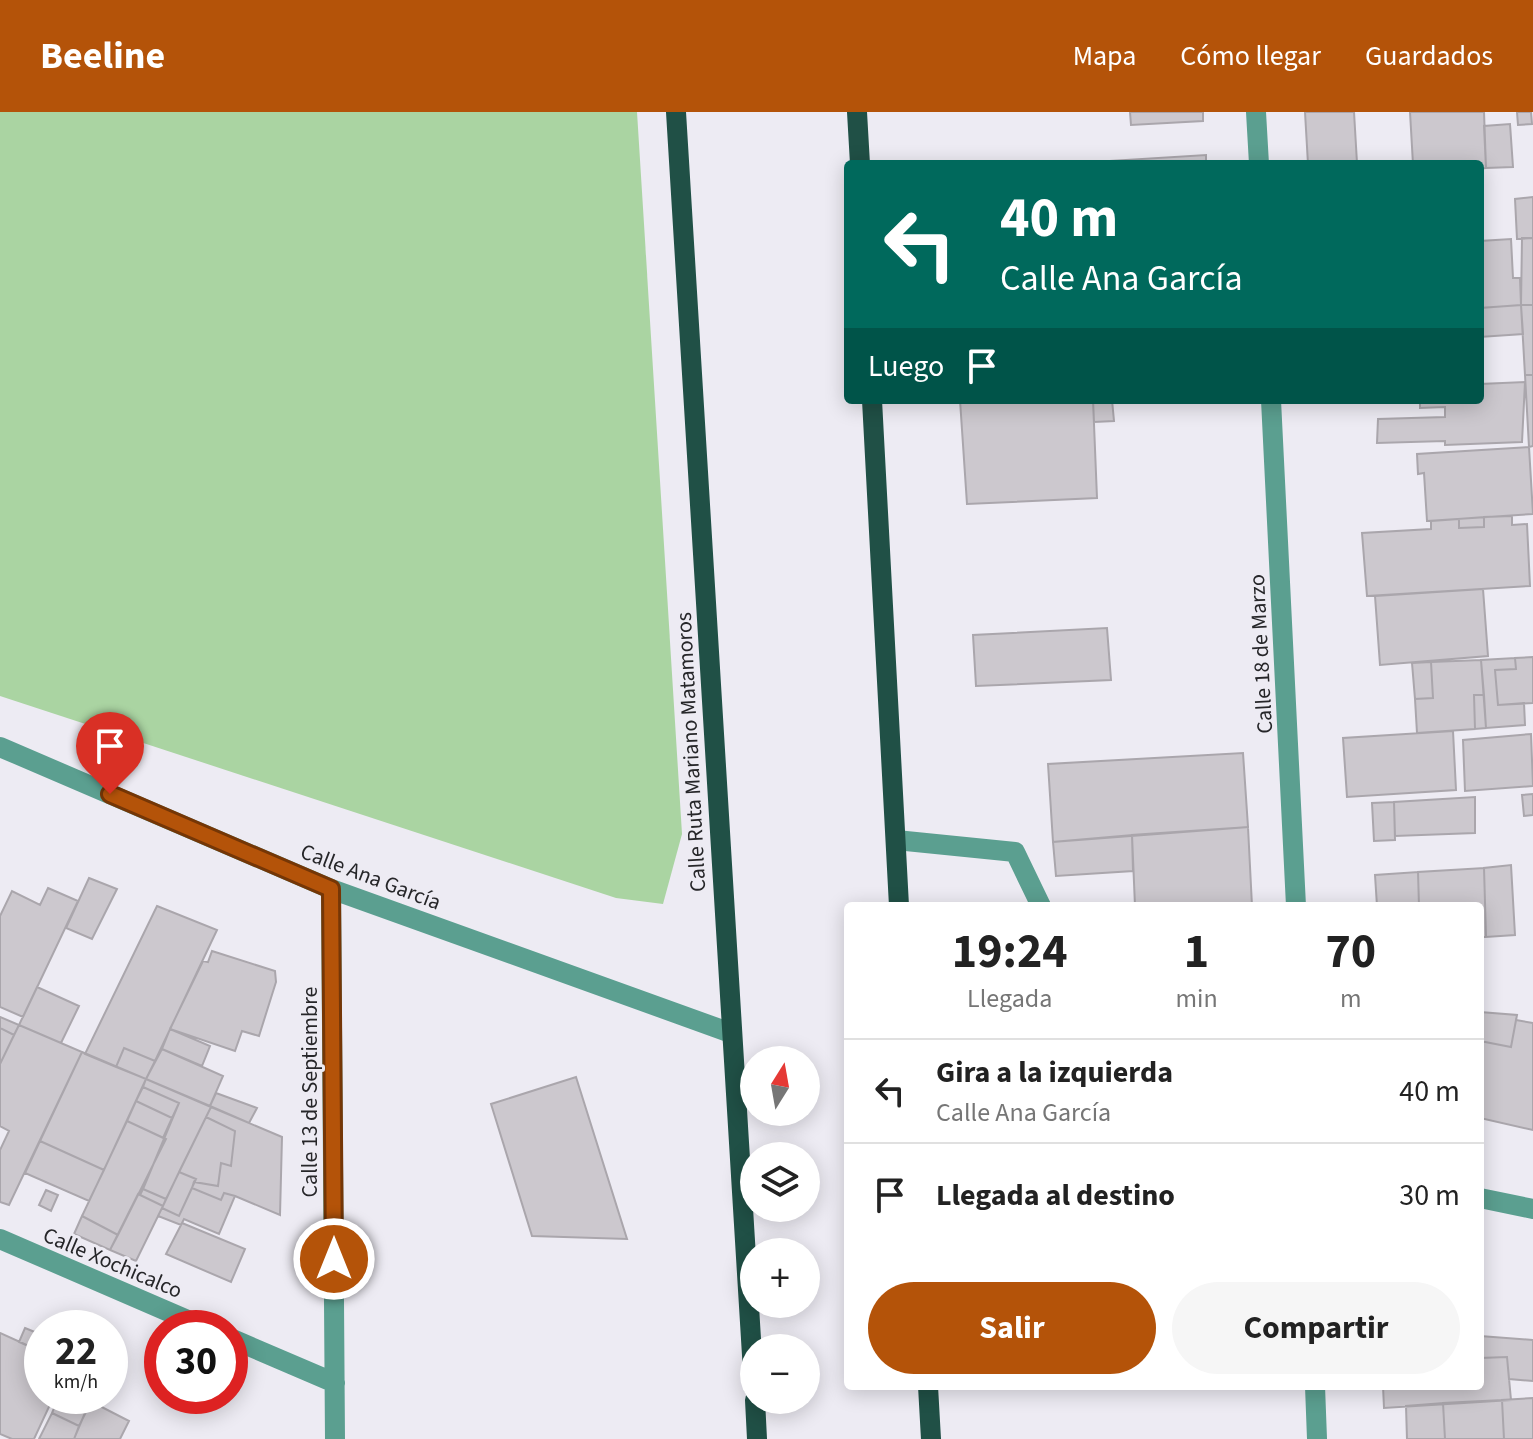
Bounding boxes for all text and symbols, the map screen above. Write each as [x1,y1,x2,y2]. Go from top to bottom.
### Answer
text: Beeline [40,29,165,83]
text: Mapa [1073,36,1136,76]
text: Cómo llegar [1180,36,1321,76]
text: Guardados [1365,36,1493,76]
text: 40 m [1000,179,1118,258]
icon: left [868,192,972,296]
text: Calle Ana García [1000,253,1243,304]
icon: arrive [960,344,1004,388]
text: Luego [868,345,944,388]
street label: Calle 18 de Marzo [1241,573,1281,735]
street label: Calle Ruta Mariano Matamoros [668,611,714,893]
pin [76,712,144,794]
icon: arrive [88,724,132,768]
street label: Calle Ana García [296,835,446,918]
text: 19:24 [952,918,1068,986]
text: 1 [1184,918,1209,986]
text: 70 [1325,918,1376,986]
text: Llegada [967,980,1052,1017]
text: min [1175,980,1218,1017]
text: m [1340,980,1362,1017]
street label: Calle 13 de Septiembre [294,986,326,1197]
north arrow [740,1046,820,1126]
map controls [740,1046,820,1414]
text: Gira a la izquierda [936,1051,1173,1094]
icon: left [868,1069,912,1113]
text: 40 m [1399,1070,1460,1113]
text: Calle Ana García [936,1094,1111,1131]
button: layers [740,1142,820,1222]
icon: arrive [868,1173,912,1217]
text: Llegada al destino [936,1174,1175,1217]
text: 30 m [1399,1174,1460,1217]
position arrow [292,1217,376,1301]
street label: Calle Xochicalco [38,1219,187,1307]
button: + [740,1238,820,1318]
button: Salir [868,1282,1156,1374]
button: Compartir [1172,1282,1460,1374]
speed limit sign: 30 [144,1310,248,1414]
text: 22 [55,1323,97,1380]
button: − [740,1334,820,1414]
text: km/h [54,1368,98,1396]

